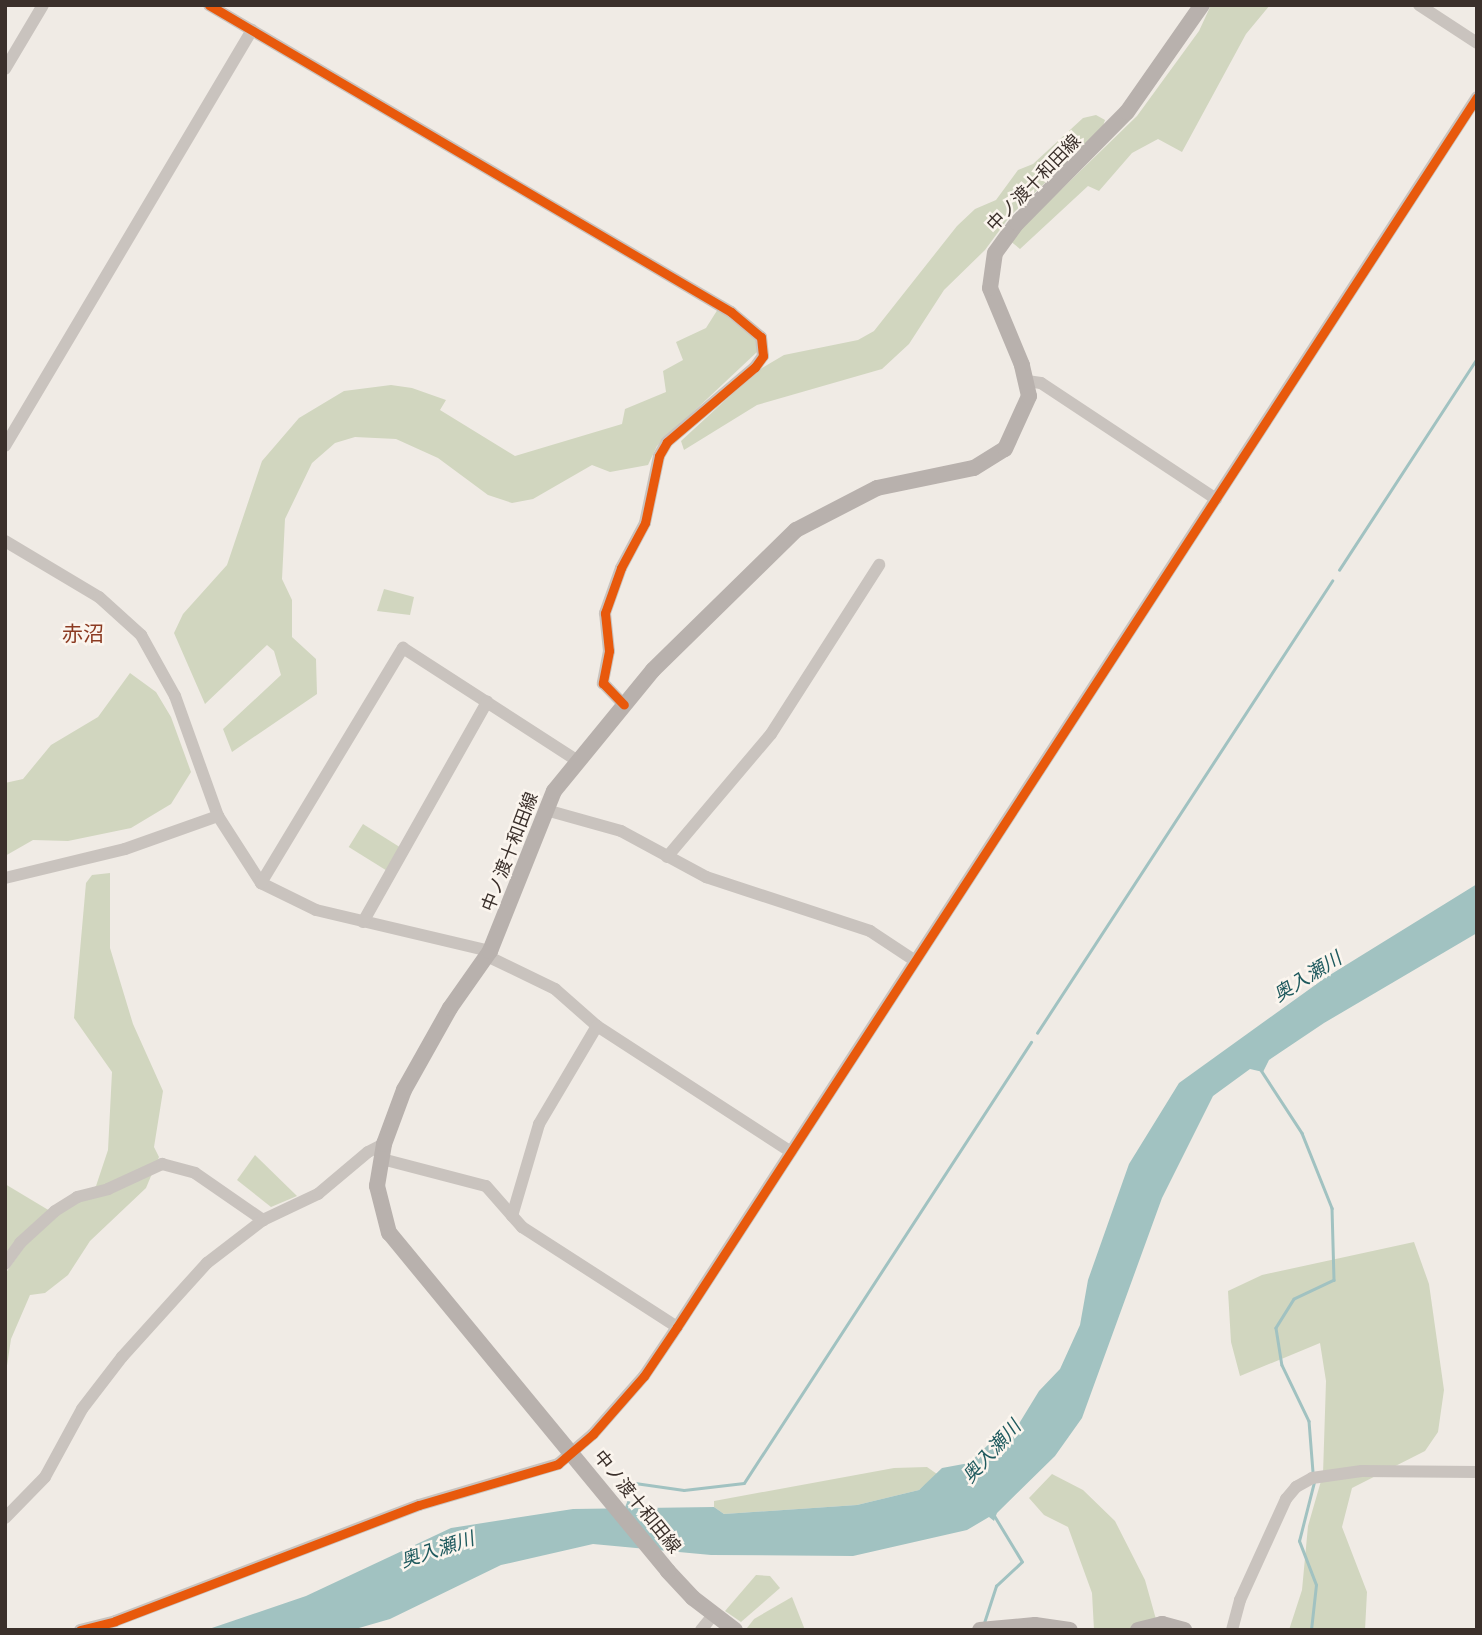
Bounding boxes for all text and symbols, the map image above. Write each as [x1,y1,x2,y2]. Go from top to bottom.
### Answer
street label: 中ノ渡十和田線 [982,130,1086,236]
district label: 赤沼 [62,620,104,646]
street label: 中ノ渡十和田線 [477,789,543,915]
water label: 奥入瀬川 [1269,946,1345,1006]
water label: 奥入瀬川 [957,1415,1025,1487]
street label: 中ノ渡十和田線 [589,1446,685,1558]
water label: 奥入瀬川 [397,1526,477,1572]

